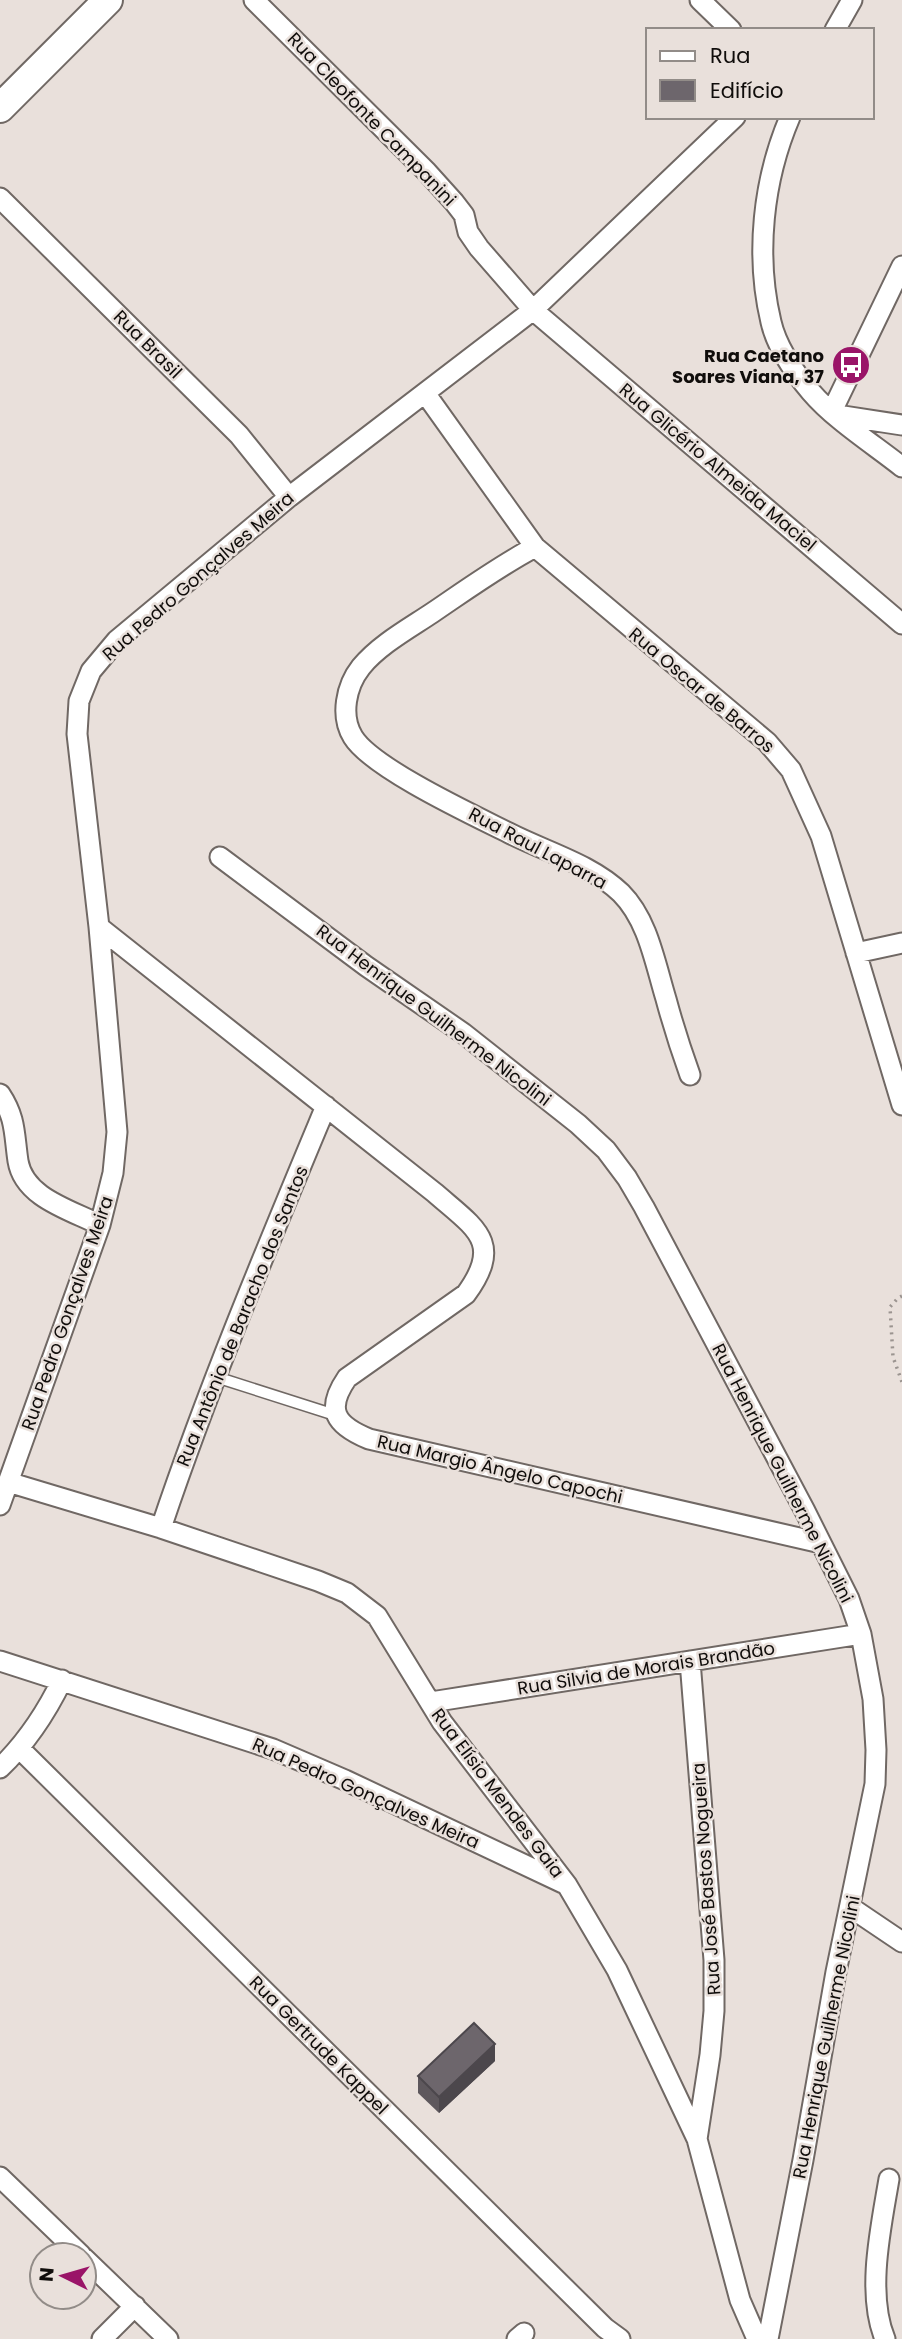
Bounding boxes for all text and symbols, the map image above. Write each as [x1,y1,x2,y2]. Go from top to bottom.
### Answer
street label: Rua Cleofonte Campanini [282,27,462,211]
legend [646,28,874,119]
text: Rua [710,41,750,70]
text: Edifício [710,76,784,105]
street label: Rua Brasil [108,304,188,384]
place label: Rua Caetano Soares Viana, 37 [672,343,824,389]
bus stop icon: Rua Caetano Soares Viana, 37 [830,344,872,386]
street label: Rua Glicério Almeida Maciel [614,377,822,557]
street label: Rua Pedro Gonçalves Meira [97,486,299,666]
street label: Rua Oscar de Barros [624,622,780,758]
street label: Rua Raul Laparra [465,801,611,895]
street label: Rua Henrique Guilherme Nicolini [311,918,557,1112]
street label: Rua Antônio de Baracho dos Santos [170,1162,314,1470]
street label: Rua Pedro Gonçalves Meira [15,1193,119,1433]
street label: Rua Henrique Guilherme Nicolini [706,1339,860,1607]
street label: Rua Margio Ângelo Capochi [375,1429,625,1509]
street label: Rua Silvia de Morais Brandão [515,1635,777,1701]
street label: Rua Elísio Mendes Gaia [426,1703,570,1883]
street label: Rua Pedro Gonçalves Meira [248,1732,484,1854]
street label: Rua José Bastos Nogueira [685,1762,727,1996]
street label: Rua Henrique Guilherme Nicolini [786,1893,866,2181]
street label: Rua Gertrude Kappel [244,1970,394,2120]
north arrow [28,2241,98,2311]
text: N [32,2266,61,2283]

